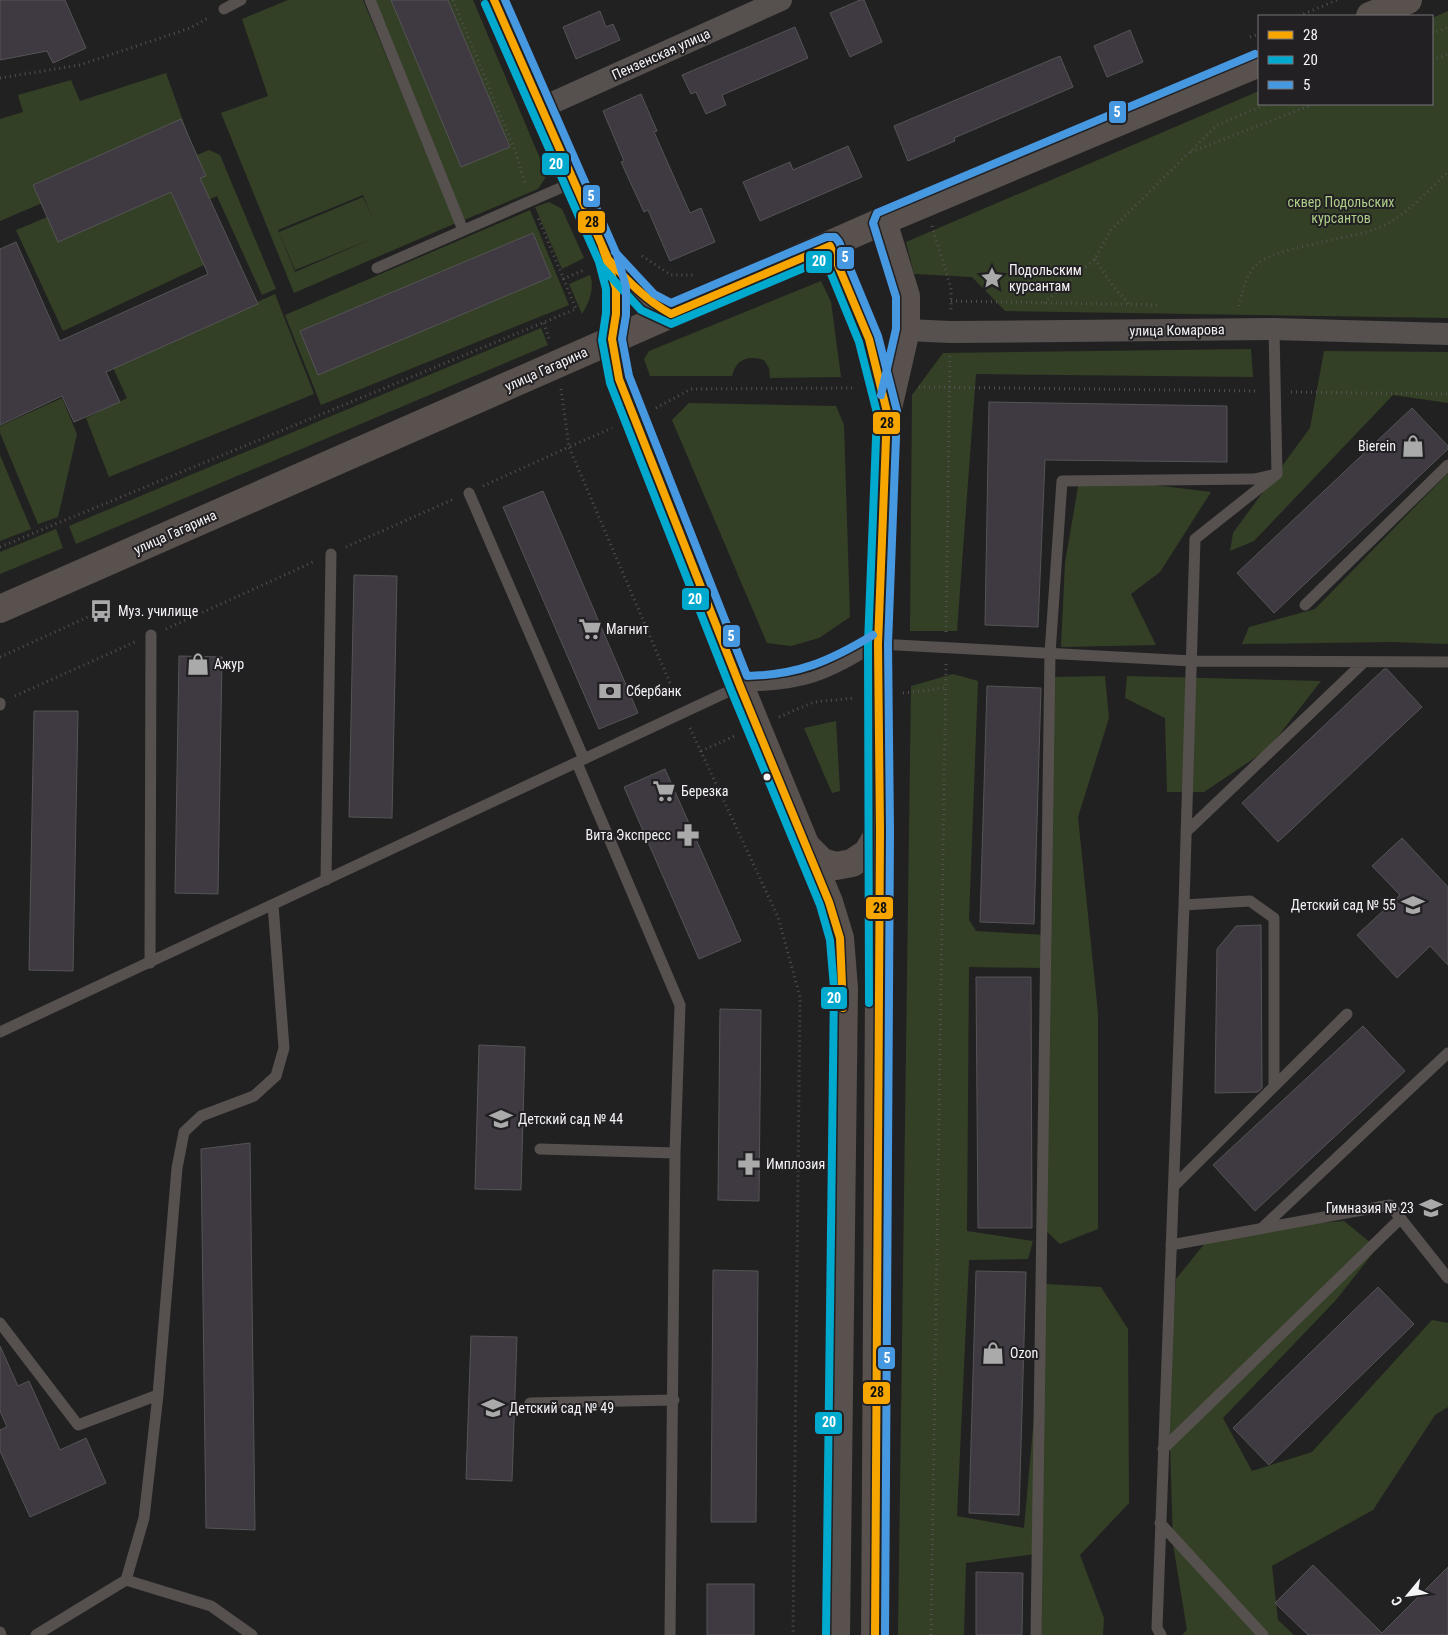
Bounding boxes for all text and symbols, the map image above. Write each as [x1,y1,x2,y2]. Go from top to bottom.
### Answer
legend [1258,15,1433,105]
street label: Пензенская улица [609,25,713,83]
text: 28 [1303,26,1318,44]
text: 20 [1303,51,1318,69]
text: 5 [1303,76,1310,94]
line badge: 5 [1108,100,1127,124]
text: 5 [1113,104,1121,120]
line badge: 20 [541,152,570,176]
text: 20 [549,156,563,172]
line badge: 5 [582,184,601,208]
text: 5 [587,188,595,204]
park label: сквер Подольских курсантов [1288,194,1394,226]
line badge: 28 [577,210,606,234]
text: 28 [585,214,599,230]
line badge: 5 [836,246,855,270]
text: 5 [841,249,849,265]
line badge: 20 [805,250,833,274]
text: 20 [812,253,826,269]
place label: Подольским курсантам [1009,262,1082,294]
place icon: Подольским курсантам [979,265,1005,291]
street label: улица Комарова [1129,321,1225,339]
street label: улица Гагарина [502,344,590,394]
line badge: 28 [872,411,901,435]
text: 28 [880,415,894,431]
shop icon: Bierein [1400,433,1426,459]
place label: Bierein [1358,438,1396,454]
street label: улица Гагарина [131,507,219,557]
line badge: 20 [681,587,710,611]
text: 20 [688,591,702,607]
bus stop icon: Муз. училище [88,598,114,624]
place label: Муз. училище [118,603,199,619]
supermarket icon: Магнит [577,616,603,642]
place label: Магнит [606,621,649,637]
line badge: 5 [722,624,741,648]
text: 5 [727,628,735,644]
shop icon: Ажур [185,651,211,677]
place label: Ажур [214,656,244,672]
bank icon: Сбербанк [597,678,623,704]
place label: Сбербанк [626,683,682,699]
unlabelled marker [762,772,772,782]
supermarket icon: Березка [651,778,677,804]
place label: Березка [681,783,728,799]
pharmacy icon: Вита Экспресс [675,822,701,848]
place label: Вита Экспресс [586,827,671,843]
school or university icon: Детский сад № 55 [1400,892,1426,918]
line badge: 28 [865,896,894,920]
place label: Детский сад № 55 [1291,897,1396,913]
text: 28 [873,900,887,916]
line badge: 20 [820,986,848,1010]
text: 20 [827,990,841,1006]
school or university icon: Детский сад № 44 [488,1106,514,1132]
place label: Детский сад № 44 [518,1111,623,1127]
pharmacy icon: Имплозия [736,1151,762,1177]
place label: Имплозия [766,1156,825,1172]
school or university icon: Гимназия № 23 [1418,1195,1444,1221]
place label: Гимназия № 23 [1326,1200,1414,1216]
shop icon: Ozon [980,1340,1006,1366]
place label: Ozon [1010,1345,1038,1361]
line badge: 5 [877,1346,896,1370]
text: 5 [883,1350,891,1366]
line badge: 28 [862,1381,891,1405]
text: 28 [870,1384,884,1400]
school or university icon: Детский сад № 49 [480,1395,506,1421]
place label: Детский сад № 49 [509,1400,614,1416]
line badge: 20 [814,1411,843,1435]
text: 20 [822,1414,836,1430]
north arrow [1383,1570,1433,1620]
text: С [1388,1594,1406,1609]

